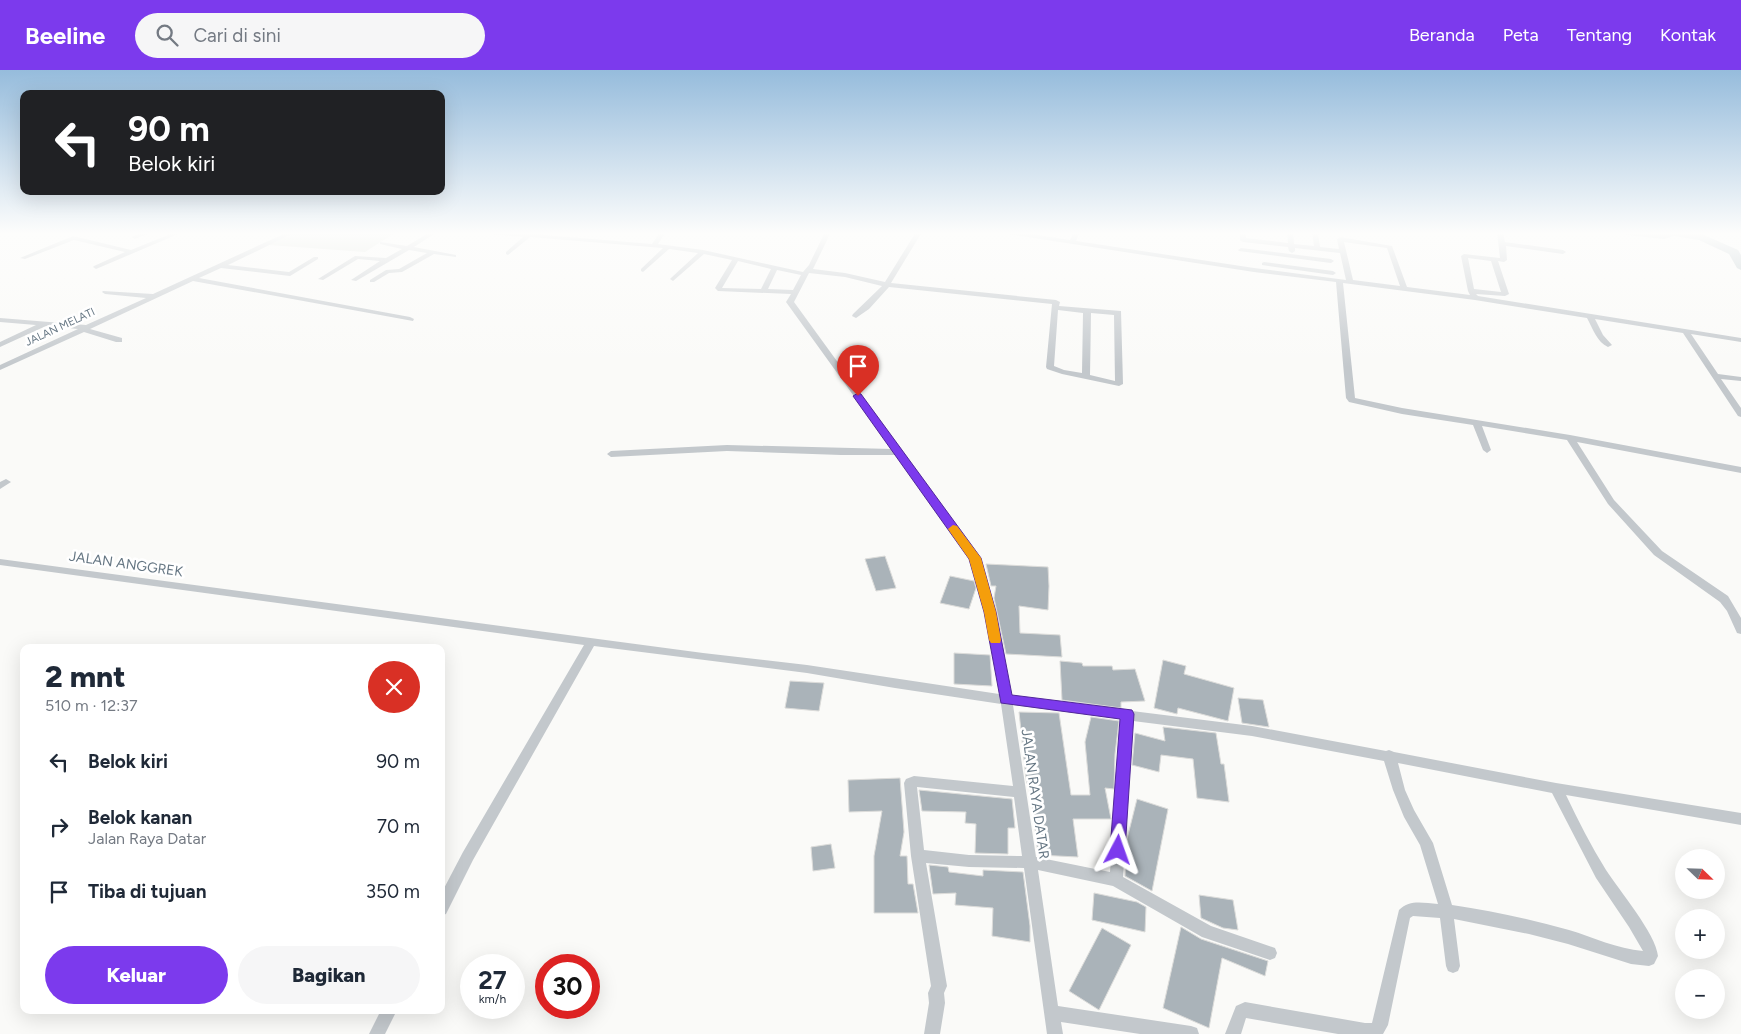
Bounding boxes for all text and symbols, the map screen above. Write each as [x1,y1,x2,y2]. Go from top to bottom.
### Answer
search box [135,13,485,58]
text: Beeline [25,21,105,50]
icon: search [153,21,181,49]
text: Cari di sini [193,24,281,47]
text: Beranda [1409,24,1475,46]
text: Peta [1503,24,1539,46]
text: Tentang [1567,24,1632,46]
text: Kontak [1660,24,1716,46]
text: 90 m [128,108,210,150]
icon: left [45,110,110,175]
text: Belok kiri [128,150,215,177]
street label: JALAN MELATI [23,305,97,349]
pin [837,345,879,396]
icon: arrive [844,352,872,380]
street label: JALAN ANGGREK [68,548,185,580]
text: 2 mnt [45,658,126,695]
button: close [368,661,420,713]
text: 510 m · 12:37 [45,696,138,715]
street label: JALAN RAYA DATAR [1017,728,1053,860]
icon: left [45,748,73,776]
text: Belok kiri [88,750,168,773]
text: 90 m [376,750,420,773]
text: Belok kanan [88,806,192,829]
icon: right [45,813,73,841]
text: 70 m [377,815,420,838]
position arrow [1091,823,1143,875]
text: Jalan Raya Datar [88,829,206,848]
north arrow [1675,849,1725,899]
map controls [1675,849,1725,1019]
icon: arrive [45,878,73,906]
text: Tiba di tujuan [88,880,207,903]
text: 350 m [366,880,420,903]
button: + [1675,909,1725,959]
button: Keluar [45,946,228,1004]
button: Bagikan [238,946,420,1004]
speed limit sign: 30 [535,954,600,1019]
text: 27 [478,965,507,995]
button: − [1675,969,1725,1019]
text: km/h [479,992,506,1006]

